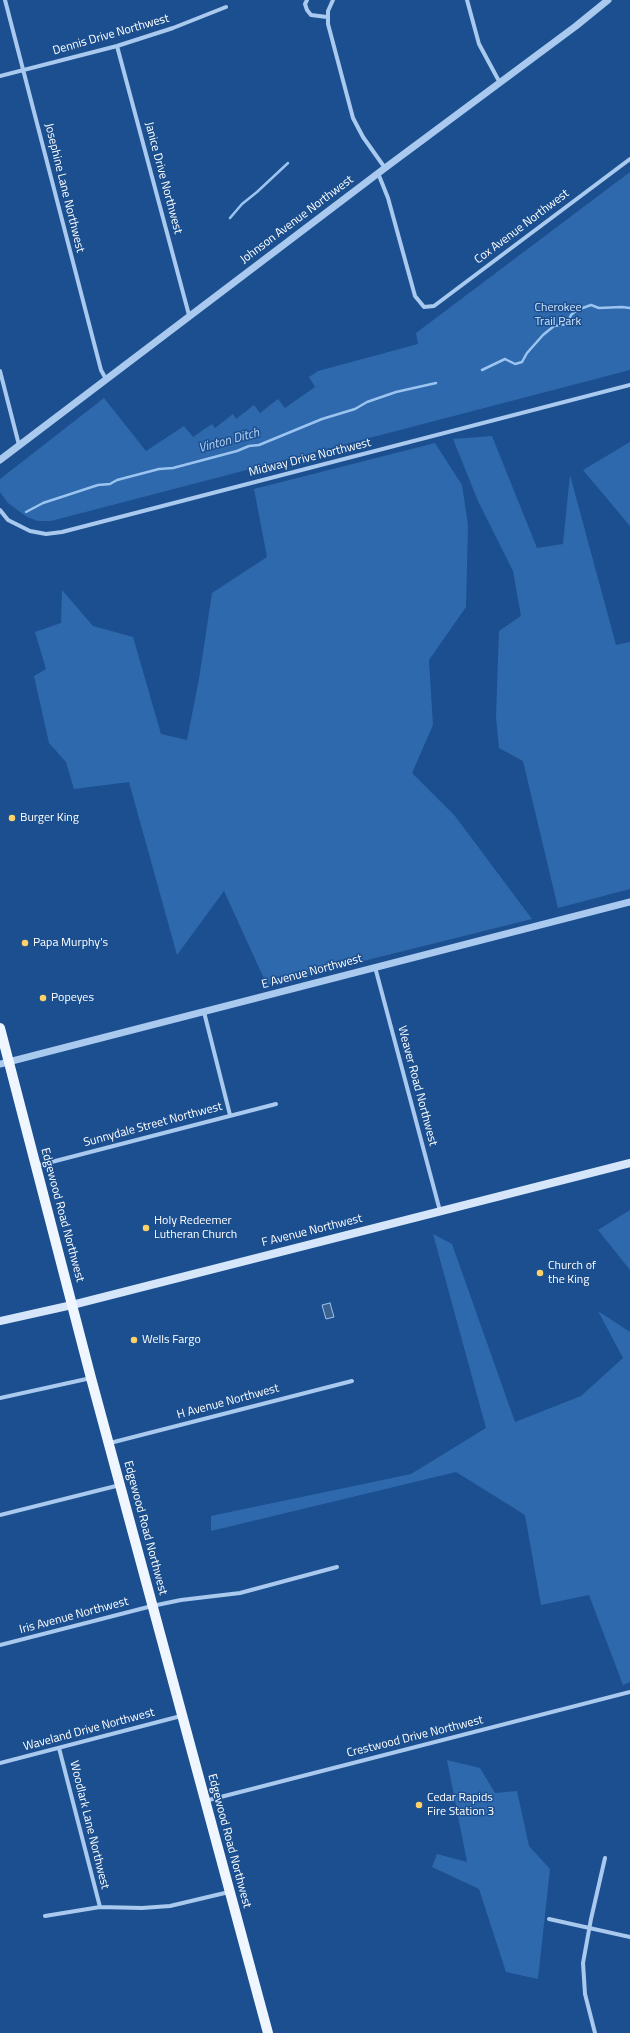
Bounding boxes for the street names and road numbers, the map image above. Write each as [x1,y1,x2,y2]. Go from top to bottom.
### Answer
street label: Dennis Drive Northwest [51,11,171,59]
street label: Janice Drive Northwest [141,120,185,236]
street label: Josephine Lane Northwest [41,122,87,254]
street label: Johnson Avenue Northwest [238,173,356,267]
street label: Cox Avenue Northwest [472,187,572,267]
street label: Midway Drive Northwest [247,436,373,480]
street label: E Avenue Northwest [260,952,364,992]
street label: Weaver Road Northwest [394,1024,440,1148]
street label: Sunnydale Street Northwest [82,1100,224,1150]
street label: Edgewood Road Northwest [37,1146,87,1284]
street label: F Avenue Northwest [260,1212,364,1250]
street label: H Avenue Northwest [175,1381,281,1423]
street label: Edgewood Road Northwest [120,1459,170,1597]
street label: Iris Avenue Northwest [18,1595,130,1637]
street label: Waveland Drive Northwest [22,1706,156,1754]
street label: Crestwood Drive Northwest [345,1713,485,1761]
street label: Woodlark Lane Northwest [66,1759,112,1891]
street label: Edgewood Road Northwest [204,1772,254,1910]

